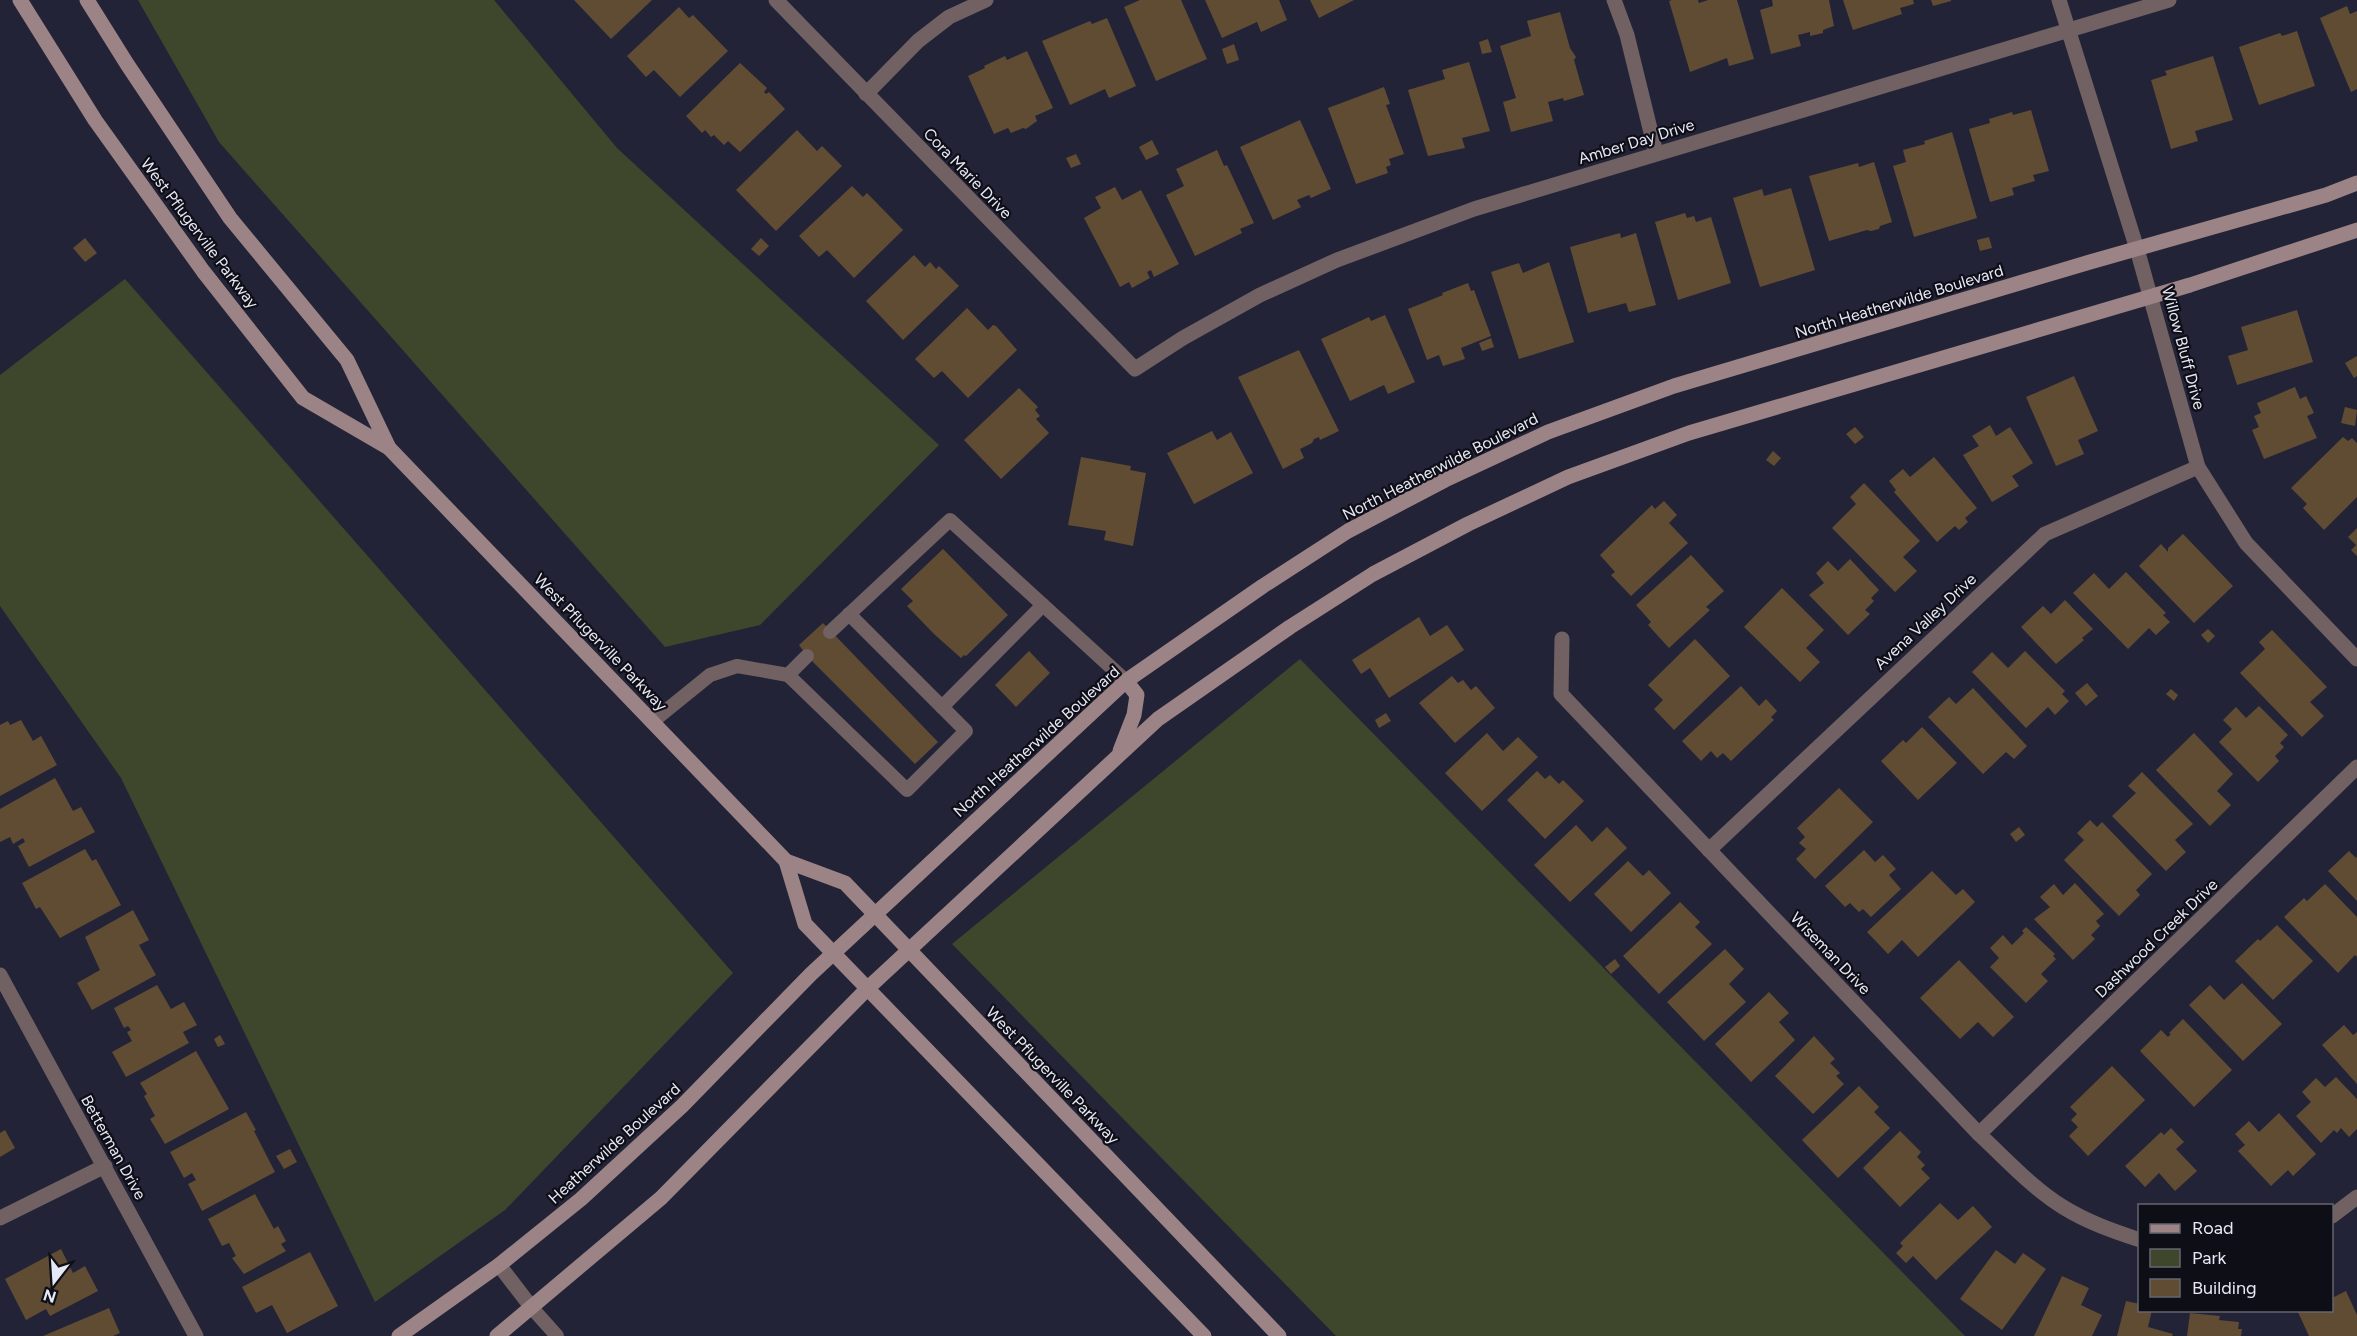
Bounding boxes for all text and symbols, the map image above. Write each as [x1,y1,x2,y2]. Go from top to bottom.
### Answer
street label: Amber Day Drive [1576,115,1697,168]
street label: Cora Marie Drive [920,124,1016,223]
street label: West Pflugerville Parkway [137,154,263,313]
street label: North Heatherwilde Boulevard [1793,261,2006,342]
street label: Willow Bluff Drive [2158,285,2209,412]
street label: North Heatherwilde Boulevard [1339,409,1541,524]
street label: Avena Valley Drive [1871,569,1980,673]
street label: West Pflugerville Parkway [530,570,671,715]
street label: North Heatherwilde Boulevard [949,662,1123,821]
street label: Dashwood Creek Drive [2091,875,2222,1002]
street label: Wiseman Drive [1787,908,1875,999]
street label: West Pflugerville Parkway [982,1003,1123,1148]
street label: Heatherwilde Boulevard [544,1079,684,1208]
street label: Betterman Drive [77,1092,150,1203]
legend [2138,1204,2333,1312]
text: Road [2192,1217,2233,1239]
text: Park [2192,1247,2227,1269]
north arrow [24,1252,84,1312]
text: Building [2192,1277,2257,1299]
text: N [41,1285,58,1307]

